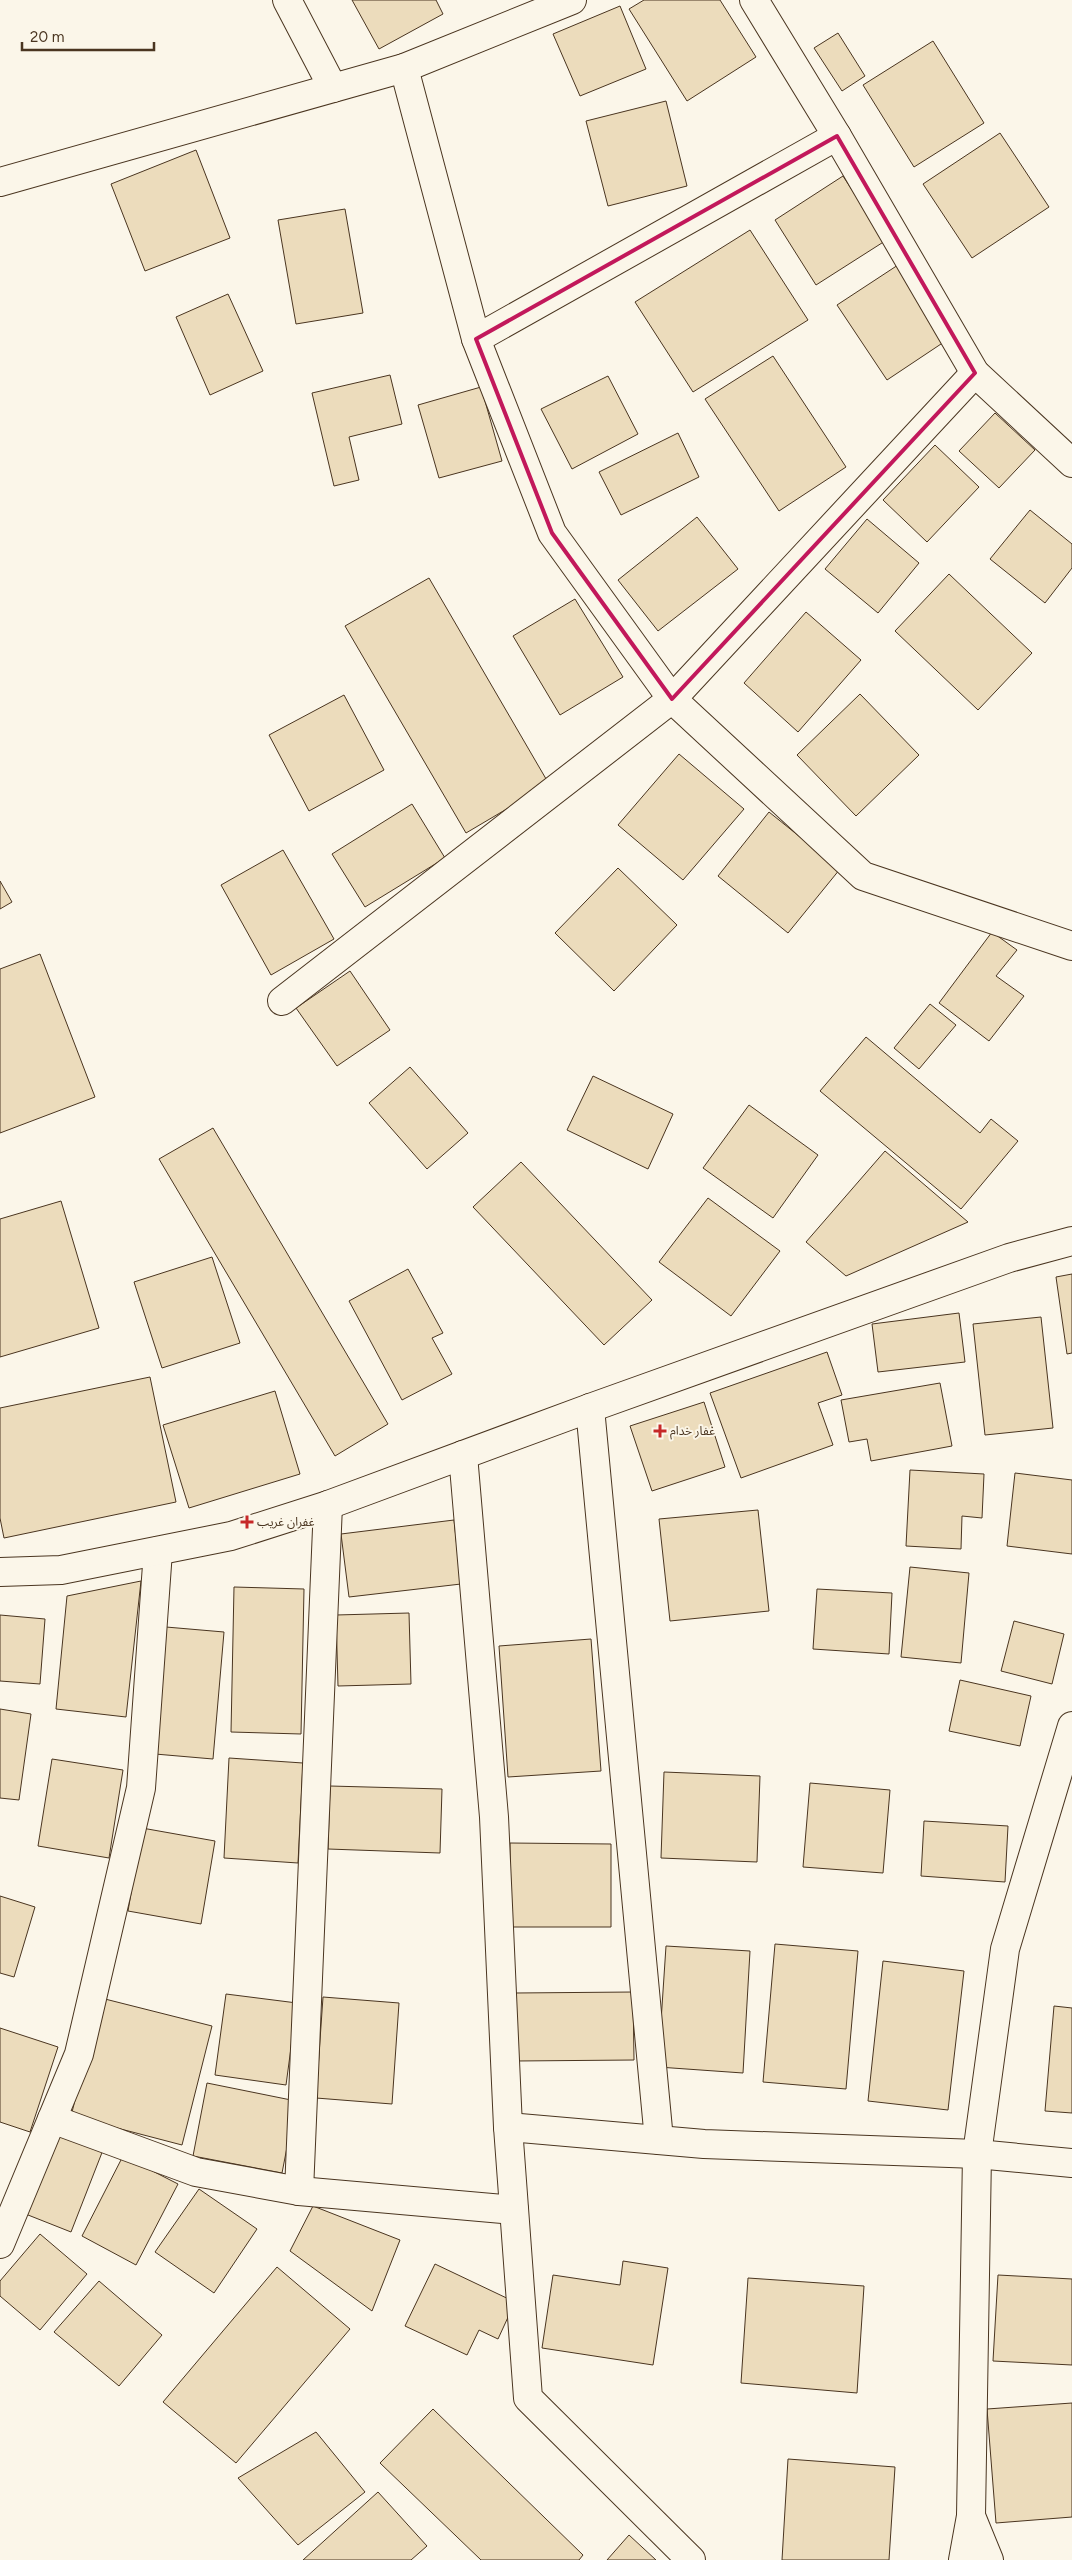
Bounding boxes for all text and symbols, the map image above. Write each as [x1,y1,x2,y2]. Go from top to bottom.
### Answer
scale bar [22,20,155,52]
text: 20 m [30,28,64,46]
place label: غفار خدام [670,1424,715,1440]
marker: غفار خدام [654,1425,666,1437]
place label: غفران غريب [257,1515,315,1529]
marker: غفران غريب [241,1516,253,1528]

